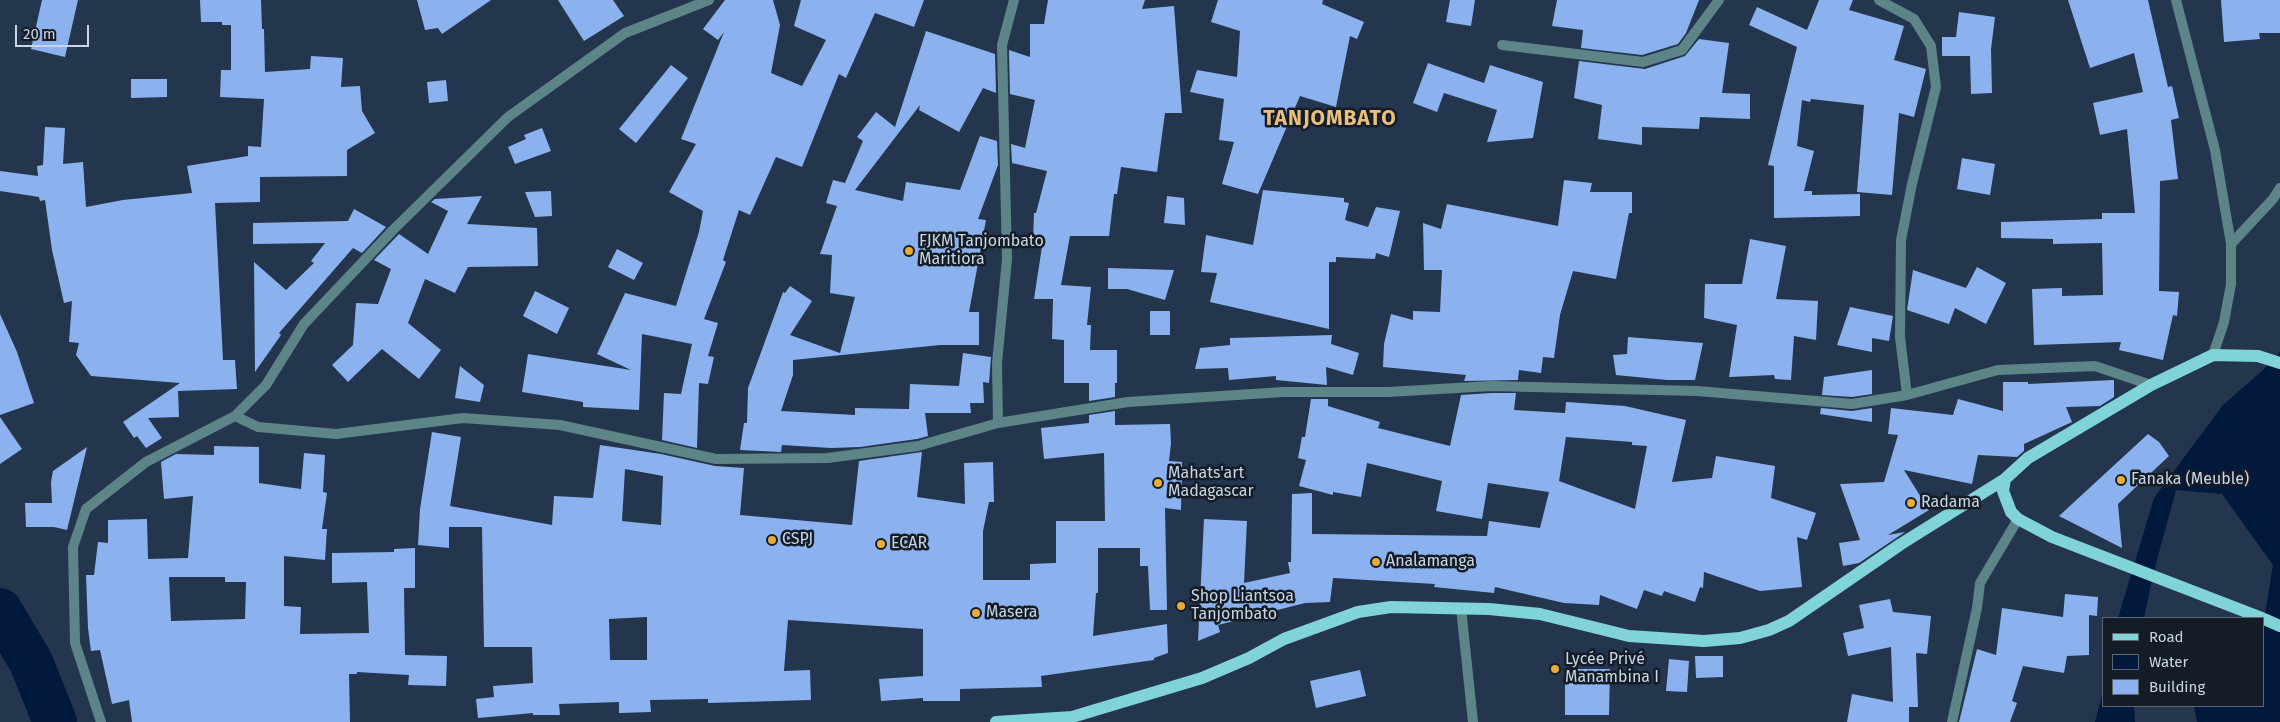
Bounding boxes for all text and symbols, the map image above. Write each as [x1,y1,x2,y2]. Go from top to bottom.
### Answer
scale bar [18,15,91,47]
text: 20 m [23,25,56,43]
district label: TANJOMBATO [1262,106,1398,132]
place label: FJKM Tanjombato Maritiora [919,232,1044,270]
marker: FJKM Tanjombato Maritiora [903,245,915,257]
place label: Mahats'art Madagascar [1168,464,1254,502]
place label: Fanaka (Meuble) [2131,470,2249,490]
marker: Fanaka (Meuble) [2115,474,2127,486]
marker: Mahats'art Madagascar [1152,477,1164,489]
place label: Radama [1921,493,1980,513]
marker: Radama [1905,497,1917,509]
place label: CSPJ [782,530,813,550]
marker: CSPJ [766,534,778,546]
place label: ECAR [891,534,927,554]
marker: ECAR [875,538,887,550]
place label: Analamanga [1386,552,1475,572]
marker: Analamanga [1370,556,1382,568]
place label: Shop Liantsoa Tanjombato [1191,587,1294,625]
marker: Shop Liantsoa Tanjombato [1175,600,1187,612]
place label: Masera [986,603,1038,623]
marker: Masera [970,607,982,619]
legend [2102,617,2265,707]
text: Road [2149,628,2184,646]
place label: Lycée Privé Manambina I [1565,650,1659,688]
text: Water [2149,653,2188,671]
marker: Lycée Privé Manambina I [1549,663,1561,675]
text: Building [2149,678,2205,696]

